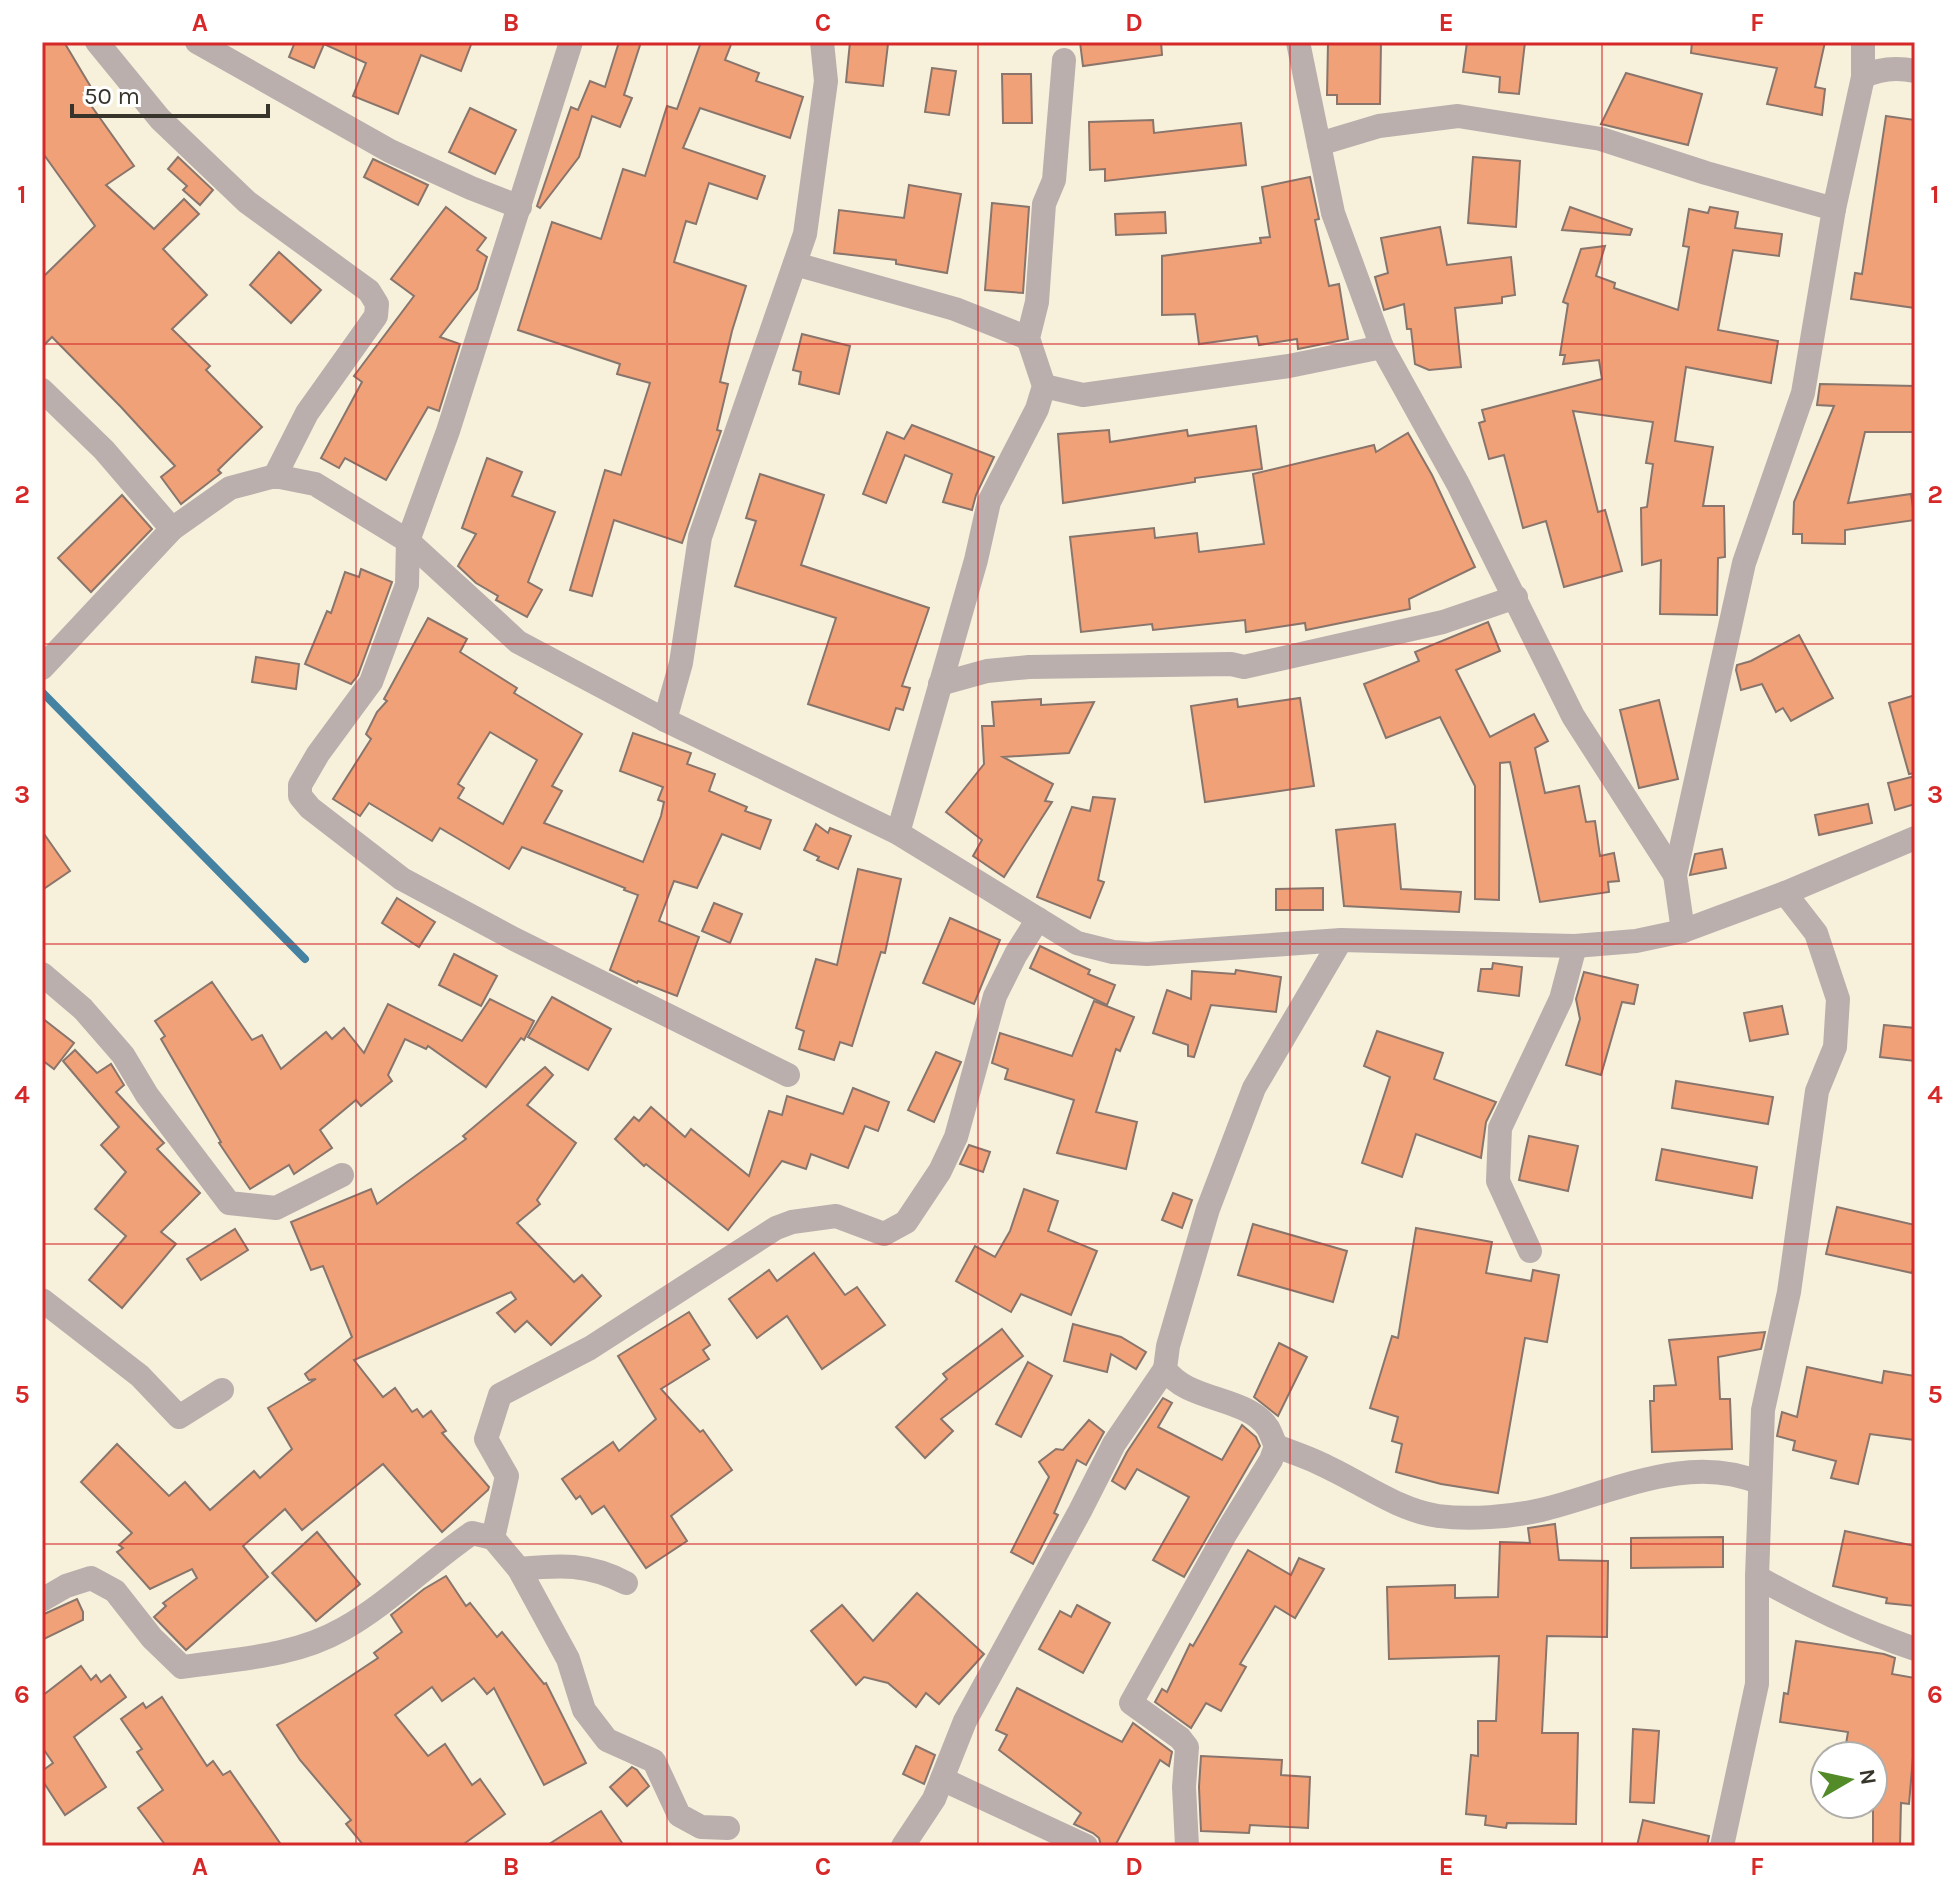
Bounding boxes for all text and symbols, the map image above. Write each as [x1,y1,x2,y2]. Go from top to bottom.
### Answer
text: A [192,7,208,38]
text: B [503,7,519,38]
text: C [815,7,831,38]
text: D [1125,7,1143,38]
text: E [1438,7,1454,38]
text: F [1750,7,1764,38]
scale bar [72,68,268,118]
text: 50 m [84,82,140,110]
text: 1 [17,179,27,210]
text: 1 [1930,179,1940,210]
text: 2 [14,479,30,510]
text: 2 [1927,479,1943,510]
text: 3 [14,779,30,810]
text: 3 [1927,779,1943,810]
text: 4 [14,1079,30,1110]
text: 4 [1927,1079,1943,1110]
text: 5 [14,1379,30,1410]
text: 5 [1927,1379,1943,1410]
text: 6 [14,1679,30,1710]
text: 6 [1927,1679,1943,1710]
north arrow [1809,1740,1889,1820]
text: N [1854,1767,1882,1787]
text: A [192,1851,208,1882]
text: B [503,1851,519,1882]
text: C [815,1851,831,1882]
text: D [1125,1851,1143,1882]
text: E [1438,1851,1454,1882]
text: F [1750,1851,1764,1882]

